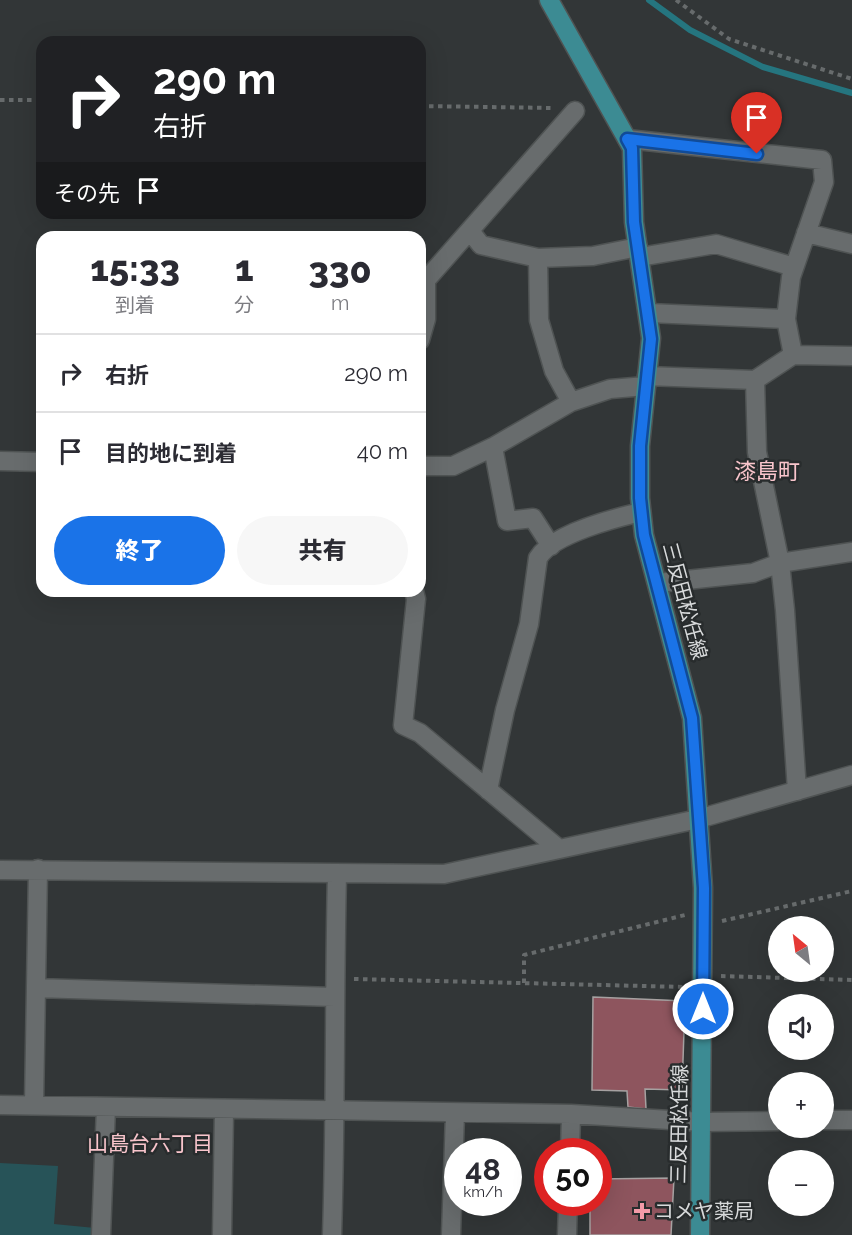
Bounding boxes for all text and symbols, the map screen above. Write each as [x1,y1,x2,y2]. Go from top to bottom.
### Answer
text: 290 m [153,55,276,104]
icon: right [54,60,132,138]
pin [731,92,782,154]
icon: arrive [740,101,773,134]
text: 右折 [153,111,207,142]
icon: arrive [132,174,165,207]
text: その先 [54,180,120,206]
text: 15:33 [90,247,180,289]
text: 1 [235,247,254,289]
text: 330 [309,249,372,291]
text: m [331,291,349,315]
text: 到着 [115,293,155,317]
text: 分 [234,293,254,317]
icon: right [54,357,87,390]
text: 290 m [344,360,408,386]
text: 右折 [105,362,149,388]
icon: arrive [54,435,87,468]
text: 40 m [357,438,408,464]
text: 目的地に到着 [105,440,237,466]
district label: 漆島町 [734,458,800,484]
button: 終了 [54,516,225,585]
button: 共有 [237,516,408,585]
street label: 三反田松任線 [658,540,712,662]
north arrow [768,916,834,982]
map controls [768,916,834,1216]
position arrow [671,977,735,1041]
button: sound [768,994,834,1060]
street label: 三反田松任線 [666,1064,692,1184]
button: + [768,1072,834,1138]
district label: 山島台六丁目 [87,1131,213,1156]
speed limit sign: 50 [534,1138,612,1216]
button: − [768,1150,834,1216]
text: 48 [465,1152,501,1187]
text: km/h [463,1183,503,1201]
place label: コメヤ薬局 [654,1199,754,1223]
marker: コメヤ薬局 [635,1204,649,1218]

